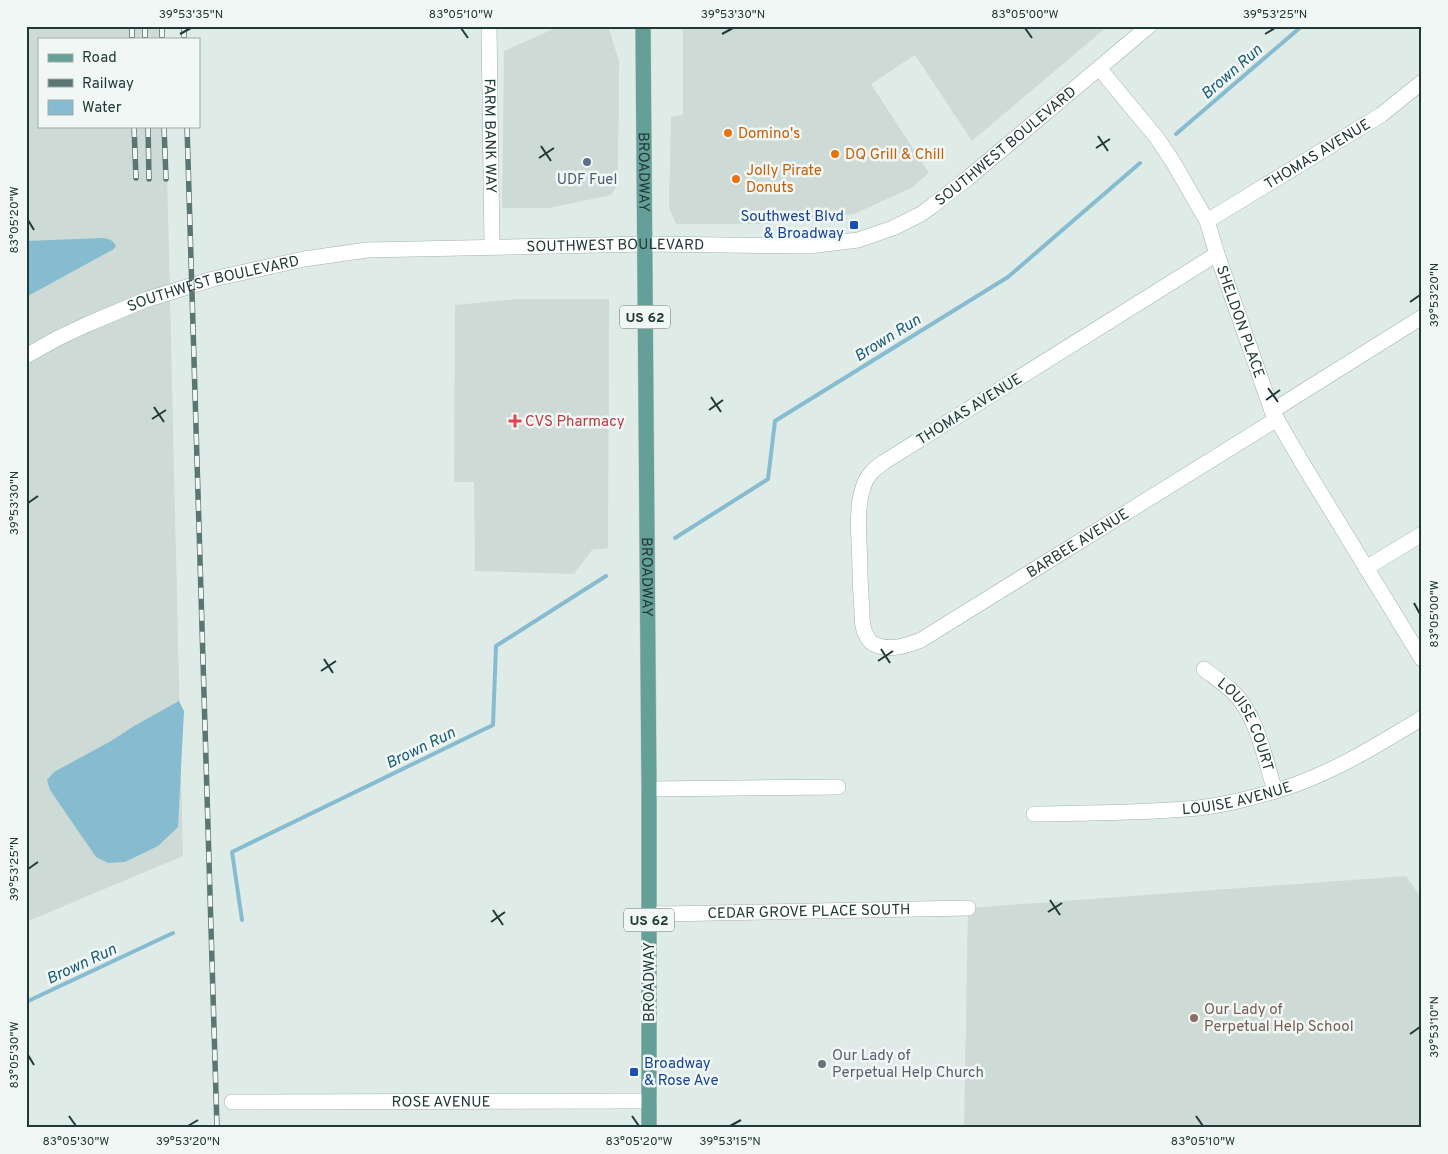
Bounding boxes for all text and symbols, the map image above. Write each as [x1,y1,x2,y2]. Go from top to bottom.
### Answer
text: 39°53'35"N [159,7,223,23]
text: 83°05'10"W [429,7,493,23]
text: 39°53'30"N [701,7,765,23]
text: 83°05'00"W [991,7,1059,23]
text: 39°53'25"N [1243,7,1307,23]
legend [38,38,200,128]
water label: Brown Run [1198,40,1267,105]
text: Road [82,49,117,68]
text: Railway [82,75,134,94]
street label: FARM BANK WAY [479,78,499,194]
street label: SOUTHWEST BOULEVARD [932,83,1081,211]
text: Water [82,99,122,118]
street label: THOMAS AVENUE [1261,116,1374,195]
place label: Domino's [738,125,800,144]
marker: Domino's [722,127,734,139]
street label: BROADWAY [633,132,652,213]
place label: DQ Grill & Chill [845,146,944,165]
marker: DQ Grill & Chill [829,148,841,160]
marker: UDF Fuel [581,156,593,168]
place label: Jolly Pirate Donuts [746,162,822,198]
place label: UDF Fuel [557,171,617,190]
marker: Jolly Pirate Donuts [730,173,742,185]
text: 83°05'20"W [7,186,23,254]
place label: Southwest Blvd & Broadway [740,208,844,244]
marker: Southwest Blvd & Broadway [848,219,860,231]
street label: SOUTHWEST BOULEVARD [526,236,704,258]
street label: SOUTHWEST BOULEVARD [125,252,301,317]
street label: SHELDON PLACE [1211,263,1268,381]
text: 39°53'20"N [1427,263,1443,327]
road number: US 62 [620,306,670,328]
water label: Brown Run [851,310,925,367]
street label: THOMAS AVENUE [914,370,1026,450]
place label: CVS Pharmacy [525,413,625,432]
marker: CVS Pharmacy [509,415,521,427]
text: 39°53'30"N [7,471,23,535]
street label: BARBEE AVENUE [1024,505,1133,583]
street label: BROADWAY [636,537,656,618]
text: 83°05'00"W [1427,580,1443,648]
street label: LOUISE COURT [1213,675,1277,773]
water label: Brown Run [383,723,459,774]
street label: LOUISE AVENUE [1181,778,1295,820]
text: 39°53'25"N [7,837,23,901]
street label: CEDAR GROVE PLACE SOUTH [707,901,911,924]
road number: US 62 [624,908,674,932]
water label: Brown Run [44,940,120,990]
street label: BROADWAY [641,942,660,1022]
text: 39°53'10"N [1427,996,1443,1058]
place label: Our Lady of Perpetual Help School [1204,1001,1354,1037]
marker: Our Lady of Perpetual Help School [1188,1012,1200,1024]
text: 83°05'30"W [7,1022,23,1088]
place label: Our Lady of Perpetual Help Church [832,1047,984,1083]
place label: Broadway & Rose Ave [644,1055,719,1091]
marker: Our Lady of Perpetual Help Church [816,1058,828,1070]
marker: Broadway & Rose Ave [628,1066,640,1078]
street label: ROSE AVENUE [391,1093,491,1113]
text: 83°05'30"W [43,1134,109,1150]
text: 39°53'20"N [156,1134,220,1150]
text: 83°05'20"W [605,1134,673,1150]
text: 39°53'15"N [699,1134,761,1150]
text: 83°05'10"W [1171,1134,1235,1150]

